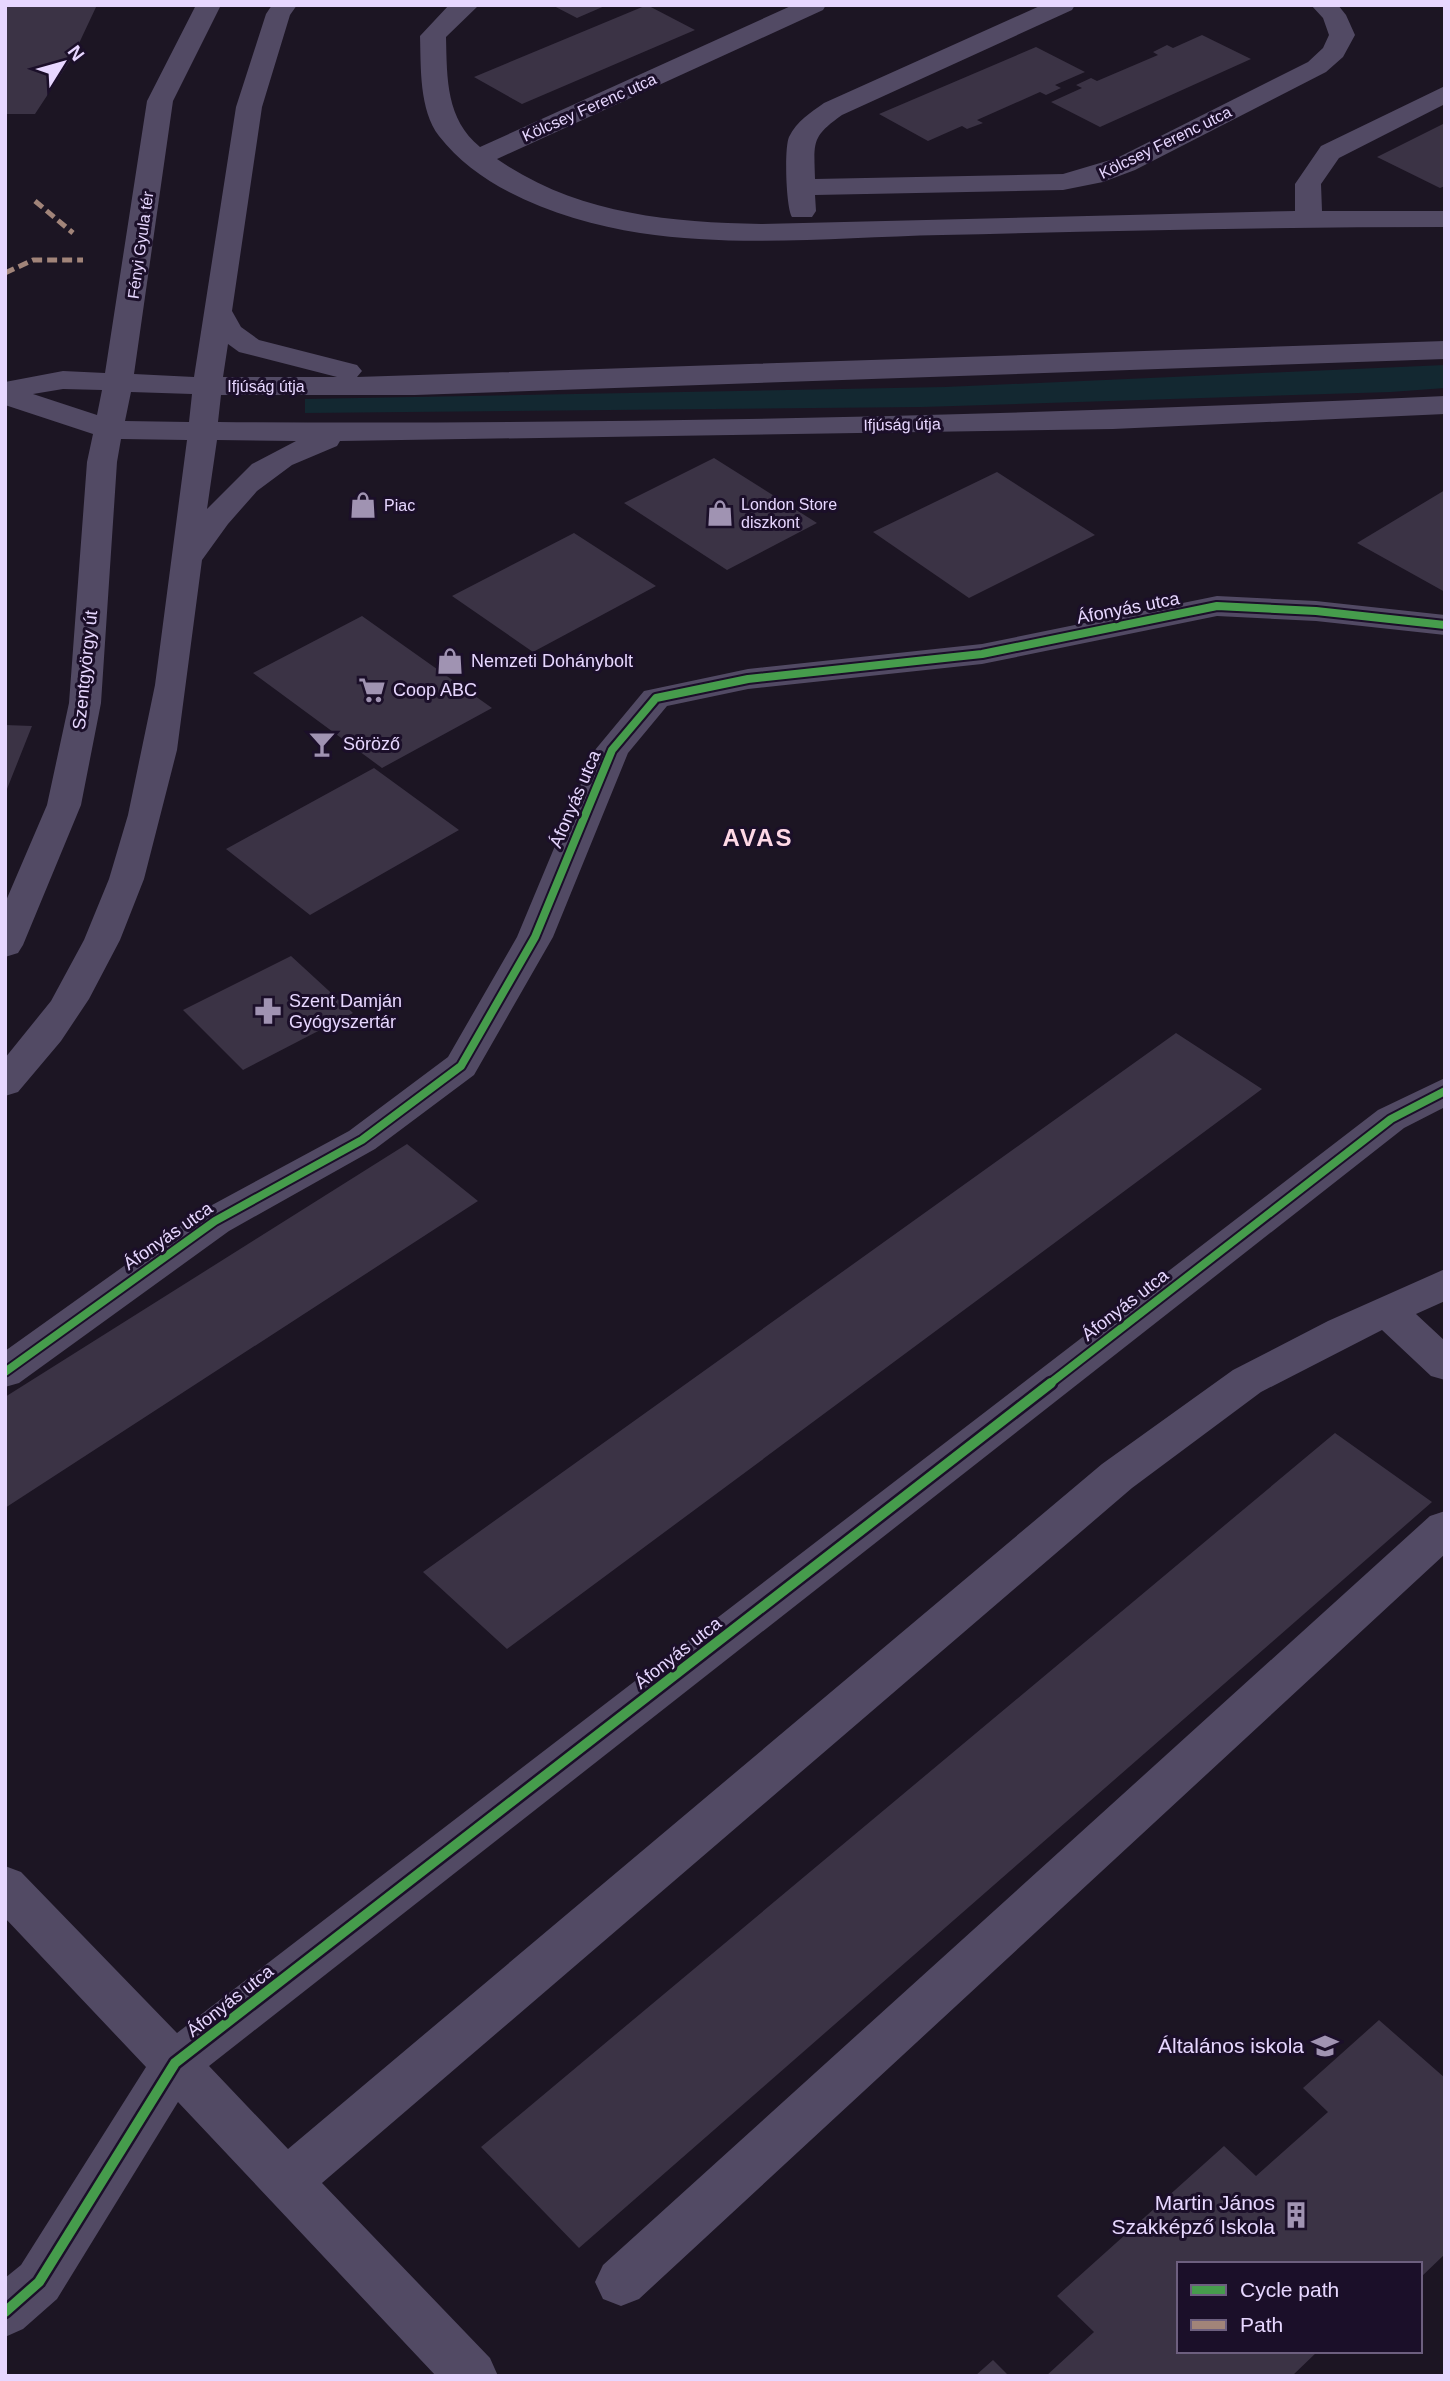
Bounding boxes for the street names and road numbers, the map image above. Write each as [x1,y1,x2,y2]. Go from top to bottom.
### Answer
street label: Kölcsey Ferenc utca [520,70,659,145]
street label: Kölcsey Ferenc utca [1096,103,1234,182]
street label: Fényi Gyula tér [125,190,157,300]
street label: Ifjúság útja [227,378,305,395]
street label: Ifjúság útja [863,415,941,434]
street label: Áfonyás utca [1075,588,1182,628]
street label: Szentgyörgy út [69,609,101,731]
street label: Áfonyás utca [545,746,605,851]
street label: Áfonyás utca [120,1197,217,1274]
street label: Áfonyás utca [1078,1264,1173,1345]
street label: Áfonyás utca [631,1612,726,1693]
street label: Áfonyás utca [183,1960,278,2041]

